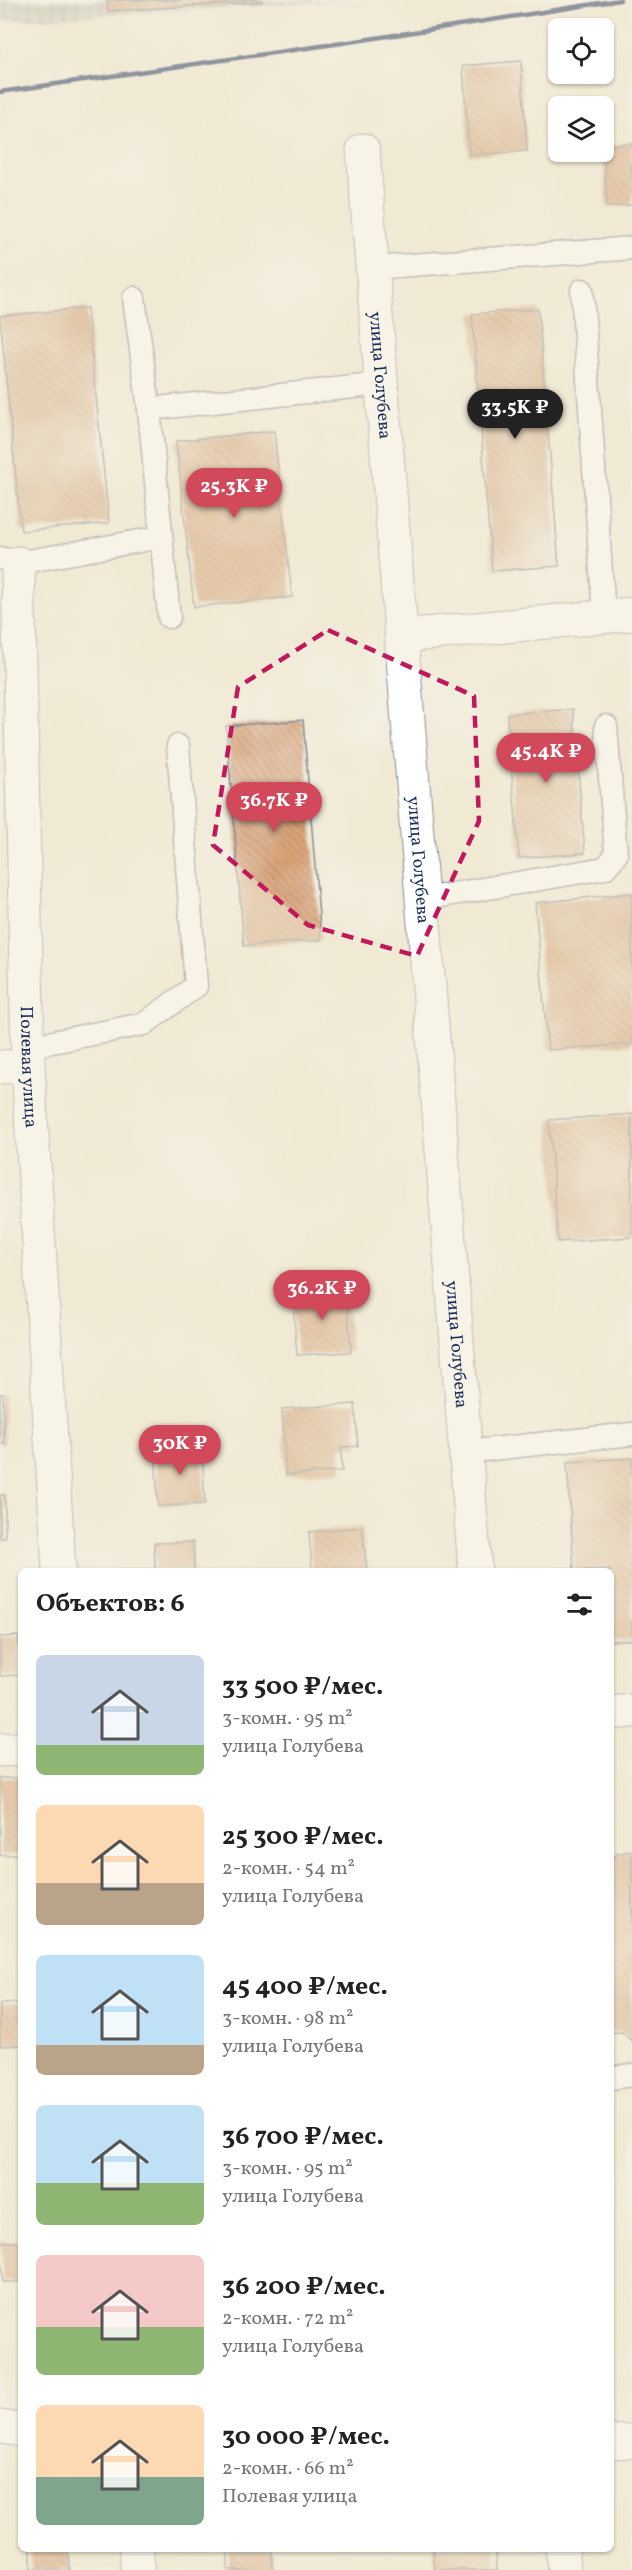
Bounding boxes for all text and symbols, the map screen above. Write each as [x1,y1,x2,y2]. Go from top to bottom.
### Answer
map controls [548,18,614,162]
button: locate [548,18,614,84]
button: layers [548,96,614,162]
street label: улица Голубева [362,311,397,440]
pin: 33.5K ₽ [460,389,570,440]
text: 33.5K ₽ [481,394,549,422]
pin: 25.3K ₽ [179,468,289,519]
text: 25.3K ₽ [200,473,268,501]
pin: 45.4K ₽ [491,733,601,784]
text: 45.4K ₽ [510,738,582,766]
pin: 36.7K ₽ [219,782,329,833]
text: 36.7K ₽ [240,787,308,815]
street label: улица Голубева [400,795,435,925]
street label: Полевая улица [13,1006,43,1129]
pin: 36.2K ₽ [267,1270,377,1321]
text: 36.2K ₽ [287,1275,357,1303]
street label: улица Голубева [438,1280,473,1409]
pin: 30K ₽ [138,1425,222,1476]
text: 30K ₽ [153,1430,207,1458]
text: Объектов: 6 [36,1586,185,1622]
icon: filters [563,1588,596,1621]
text: 33 500 ₽/мес. [222,1669,383,1705]
icon: home [84,1679,156,1751]
text: 3-комн. · 95 m² [222,1705,353,1733]
text: улица Голубева [222,1733,364,1761]
text: 25 300 ₽/мес. [222,1819,384,1855]
icon: home [84,1829,156,1901]
text: 2-комн. · 54 m² [222,1855,355,1883]
text: улица Голубева [222,1883,364,1911]
text: 45 400 ₽/мес. [222,1969,388,2005]
icon: home [84,1979,156,2051]
text: 3-комн. · 98 m² [222,2005,354,2033]
text: улица Голубева [222,2033,364,2061]
text: 36 700 ₽/мес. [222,2119,384,2155]
icon: home [84,2129,156,2201]
text: 3-комн. · 95 m² [222,2155,353,2183]
text: улица Голубева [222,2183,364,2211]
text: 36 200 ₽/мес. [222,2269,386,2305]
icon: home [84,2279,156,2351]
text: 2-комн. · 72 m² [222,2305,353,2333]
text: улица Голубева [222,2333,364,2361]
text: 30 000 ₽/мес. [222,2419,390,2455]
icon: home [84,2429,156,2501]
text: 2-комн. · 66 m² [222,2455,354,2483]
text: Полевая улица [222,2483,357,2511]

